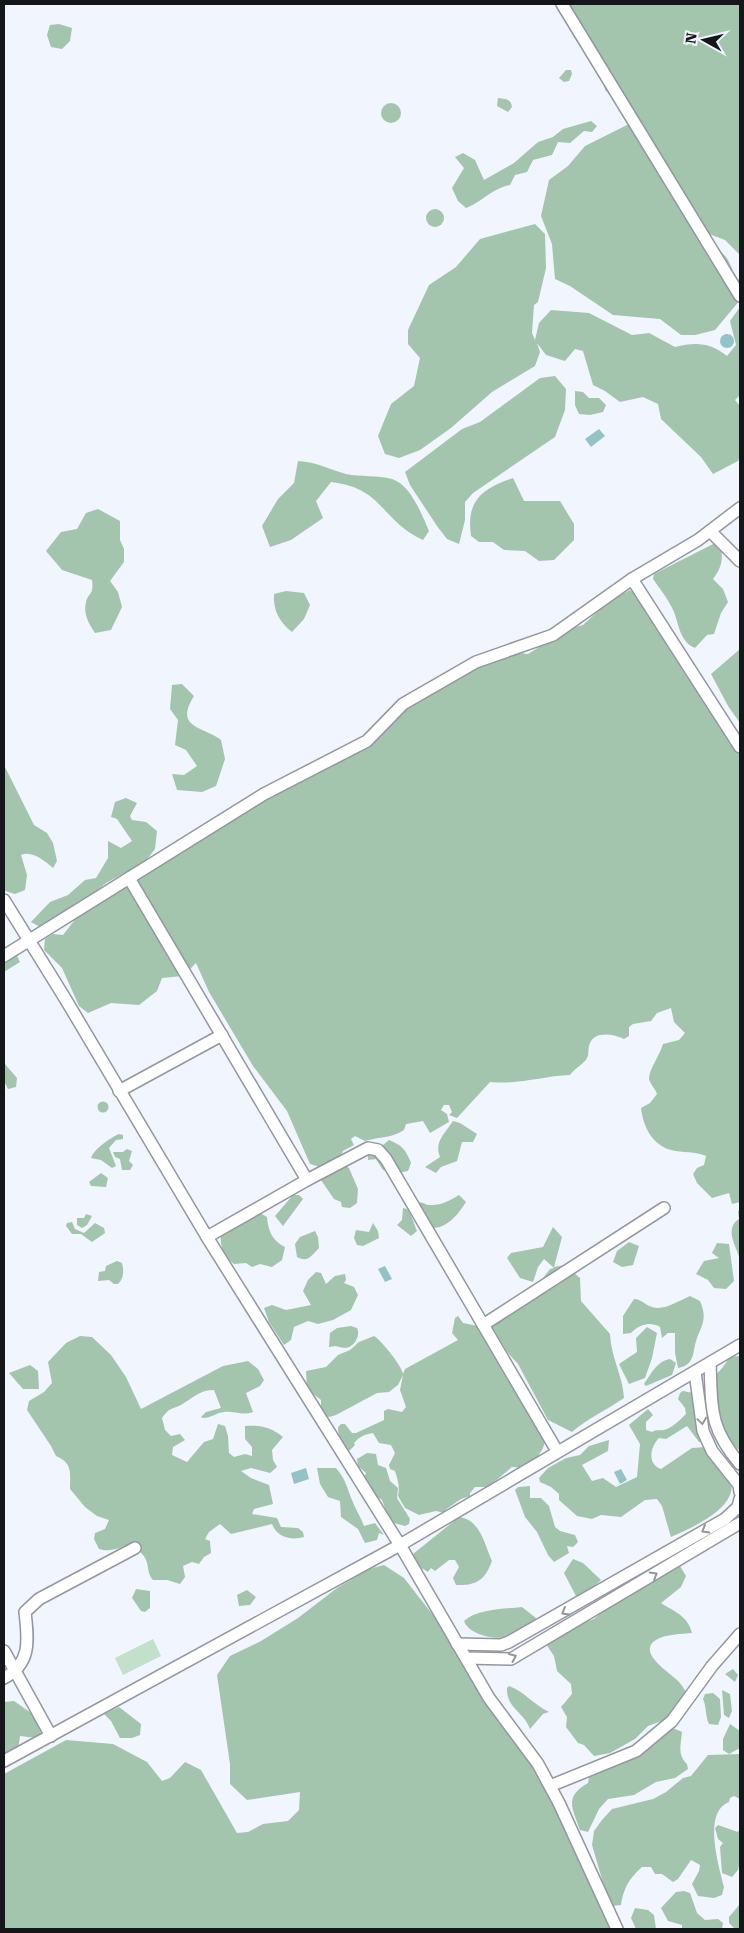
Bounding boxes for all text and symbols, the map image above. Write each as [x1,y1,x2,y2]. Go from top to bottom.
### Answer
north arrow [679,15,729,65]
text: N [682,32,700,45]
one-way arrow [696,1417,707,1425]
one-way arrow [702,1524,711,1534]
one-way arrow [648,1571,657,1581]
one-way arrow [561,1605,570,1615]
one-way arrow [508,1653,517,1663]

